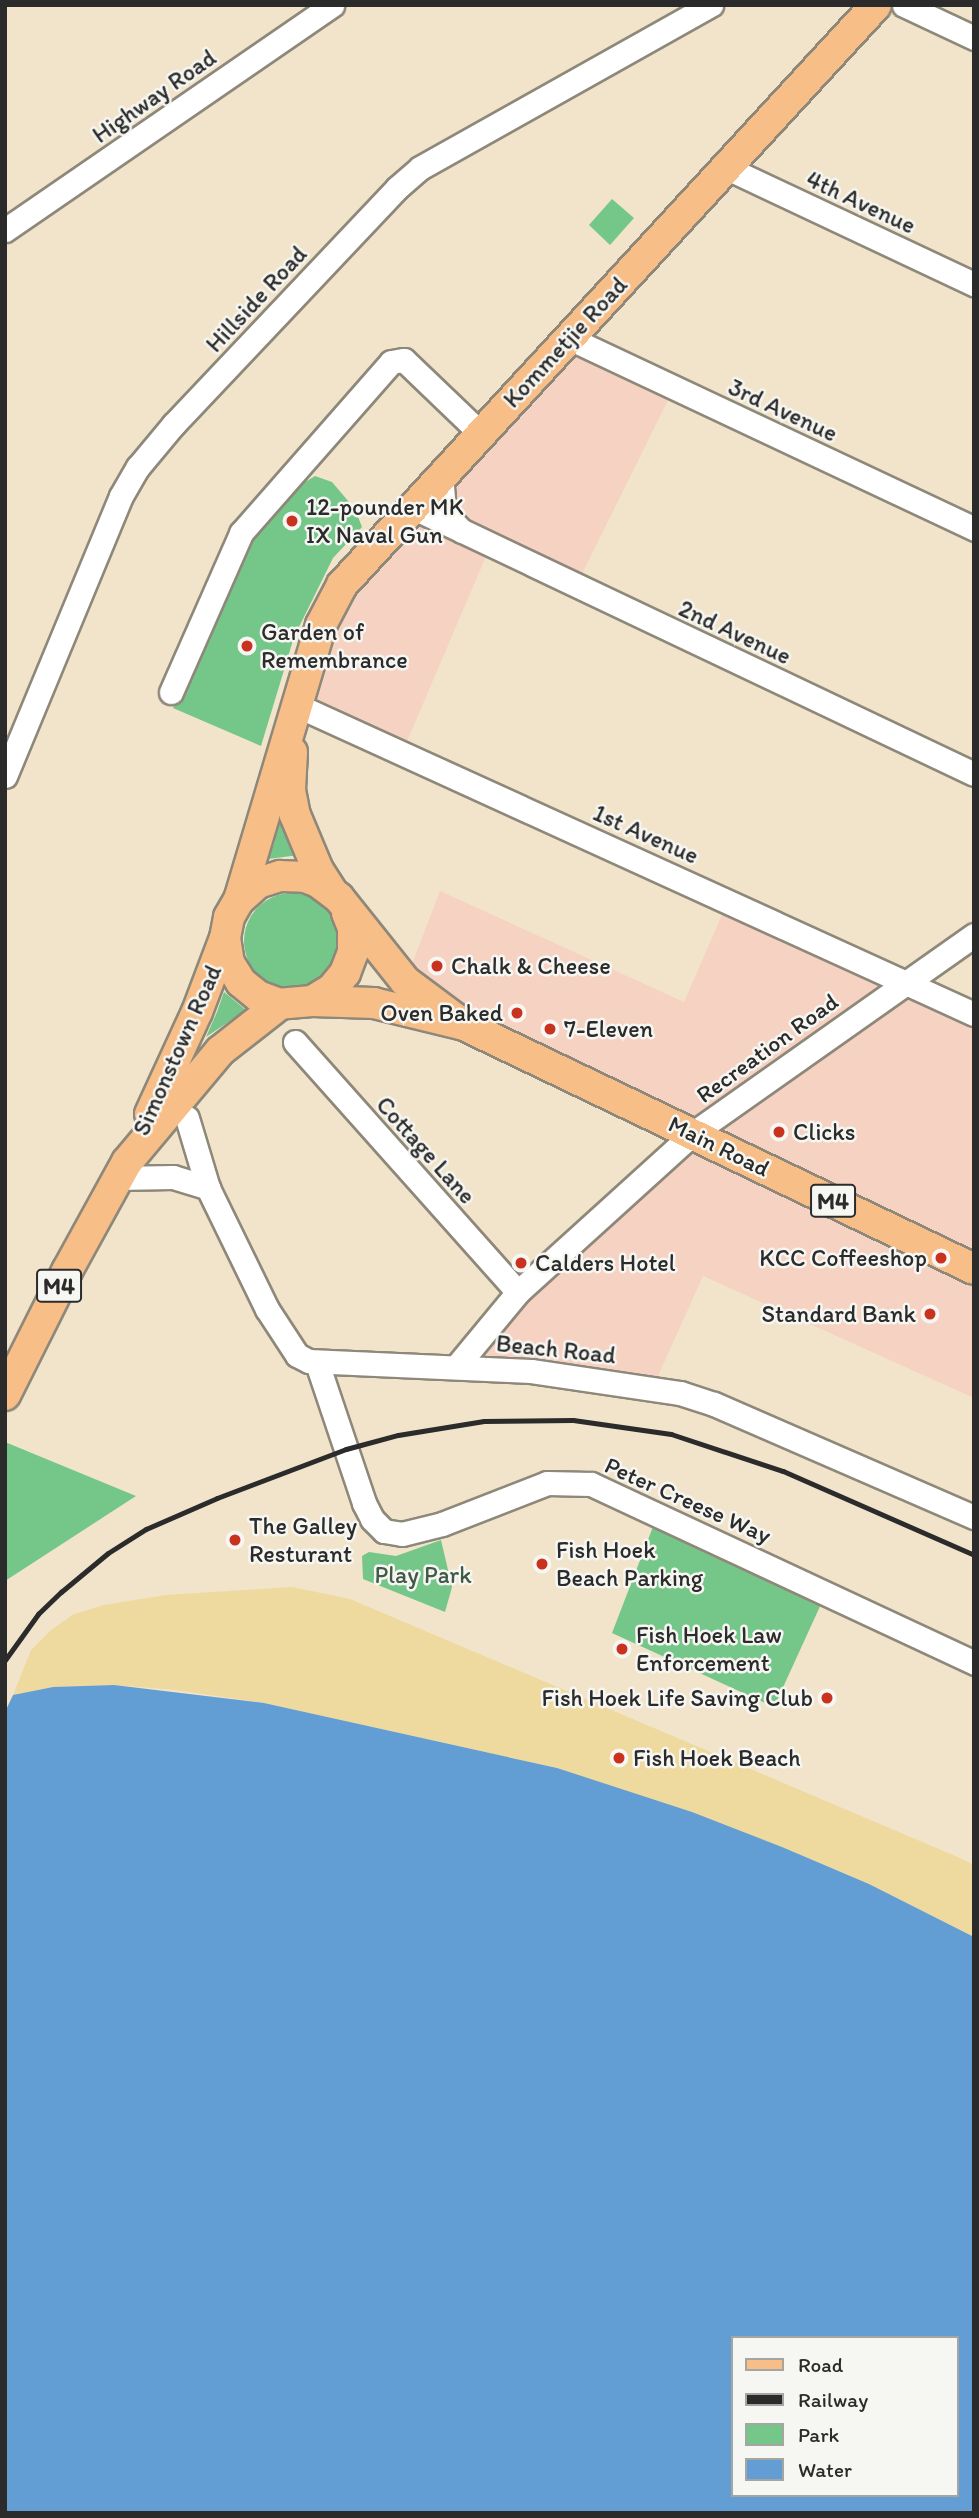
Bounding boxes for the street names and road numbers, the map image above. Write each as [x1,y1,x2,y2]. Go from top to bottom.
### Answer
street label: Highway Road [87,43,221,149]
street label: 4th Avenue [802,164,920,240]
street label: Hillside Road [199,240,313,358]
street label: Kommetjie Road [497,271,633,413]
street label: 3rd Avenue [724,372,842,448]
street label: 2nd Avenue [675,594,795,670]
street label: 1st Avenue [589,798,703,870]
street label: Simonstown Road [126,960,228,1140]
street label: Recreation Road [691,987,843,1109]
street label: Cottage Lane [370,1090,482,1210]
street label: Main Road [664,1109,774,1183]
road number: M4 [808,1182,858,1220]
road number: M4 [34,1266,84,1306]
street label: Beach Road [495,1328,617,1370]
street label: Peter Creese Way [601,1451,775,1549]

